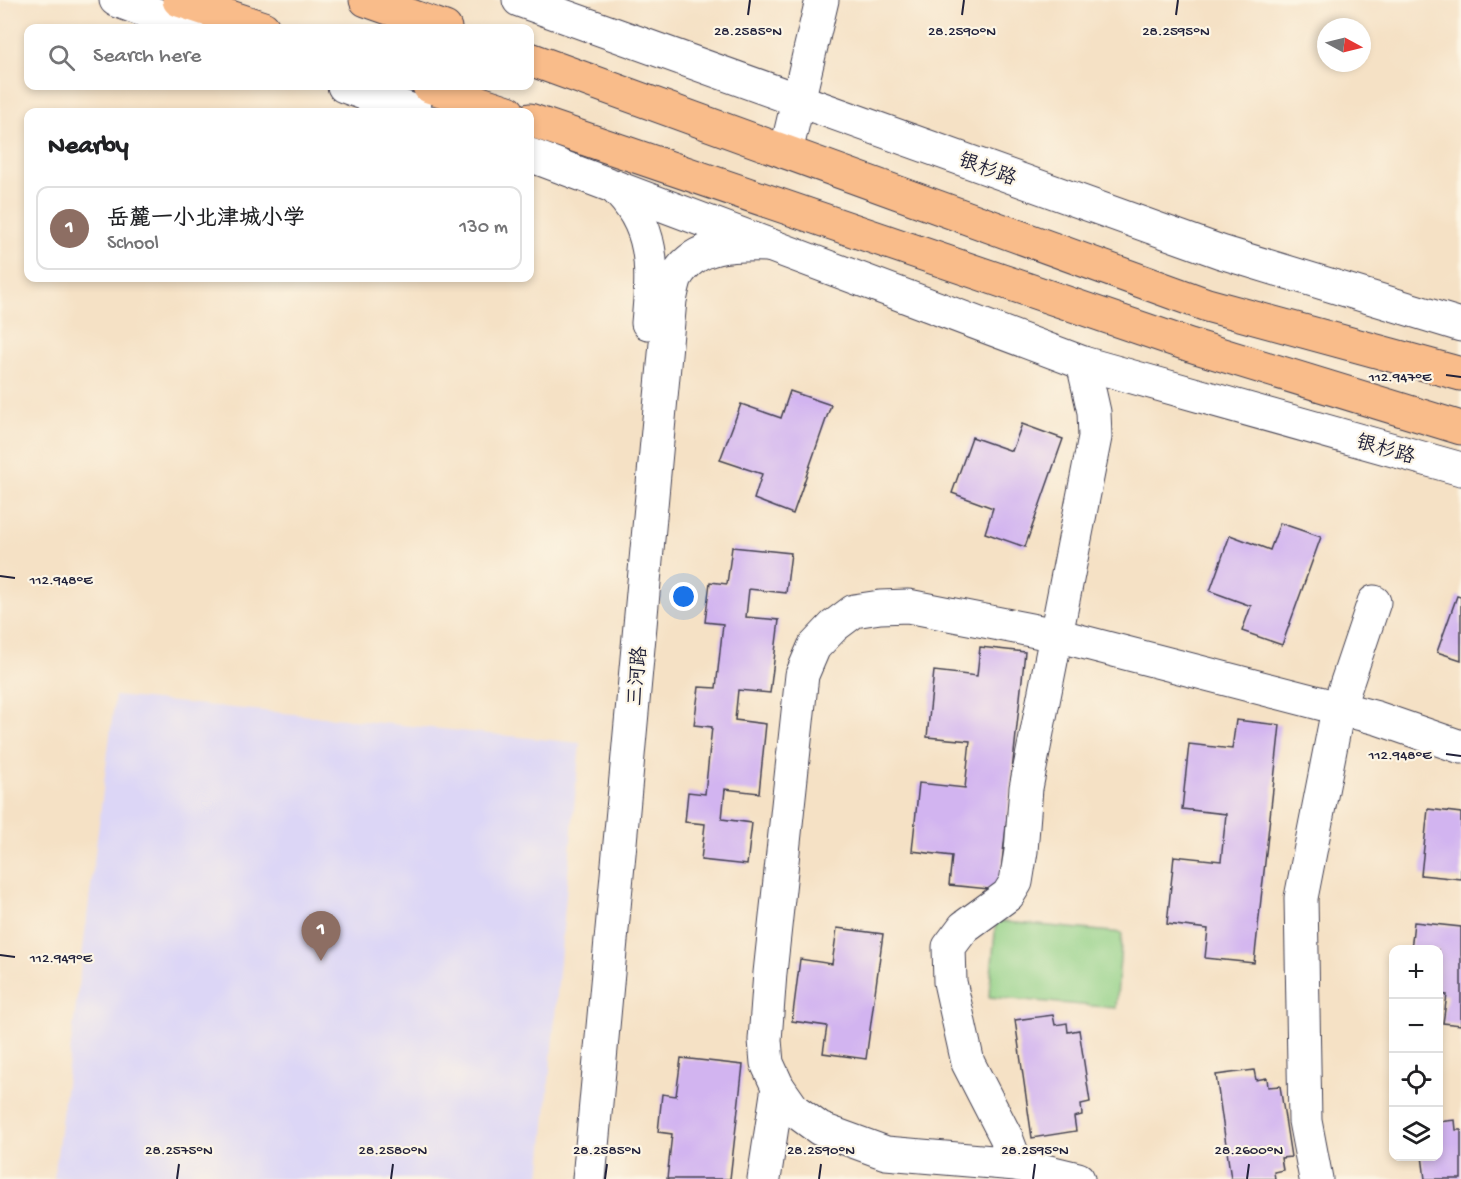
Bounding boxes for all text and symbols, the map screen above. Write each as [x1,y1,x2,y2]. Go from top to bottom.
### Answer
north arrow [1317,18,1371,72]
text: 28.2585°N [714,23,782,41]
text: 28.2590°N [928,23,996,41]
text: 28.2595°N [1142,23,1210,41]
search box [24,24,534,90]
icon: search [45,41,78,74]
text: Search here [93,44,201,70]
text: Nearby [48,132,129,163]
street label: 银杉路 [955,148,1021,193]
text: 岳麓一小北津城小学 [107,207,305,233]
text: 1 [65,217,74,240]
text: 130 m [459,217,508,240]
text: School [107,233,159,256]
text: 112.947°E [1368,369,1432,387]
street label: 银杉路 [1353,430,1419,471]
text: 112.948°E [28,572,93,590]
your location [669,582,698,611]
street label: 三河路 [623,644,654,707]
text: 112.948°E [1367,747,1432,765]
pin: 1 [302,912,340,961]
map controls [1389,945,1443,1161]
button: + [1389,945,1443,999]
text: 112.949°E [29,950,93,968]
button: − [1389,999,1443,1053]
button: locate [1389,1053,1443,1107]
button: layers [1389,1107,1443,1161]
text: 28.2575°N [145,1142,213,1160]
text: 28.2580°N [359,1142,428,1160]
text: 28.2585°N [573,1142,641,1160]
text: 28.2590°N [787,1142,855,1160]
text: 28.2595°N [1001,1142,1069,1160]
text: 28.2600°N [1215,1142,1284,1160]

